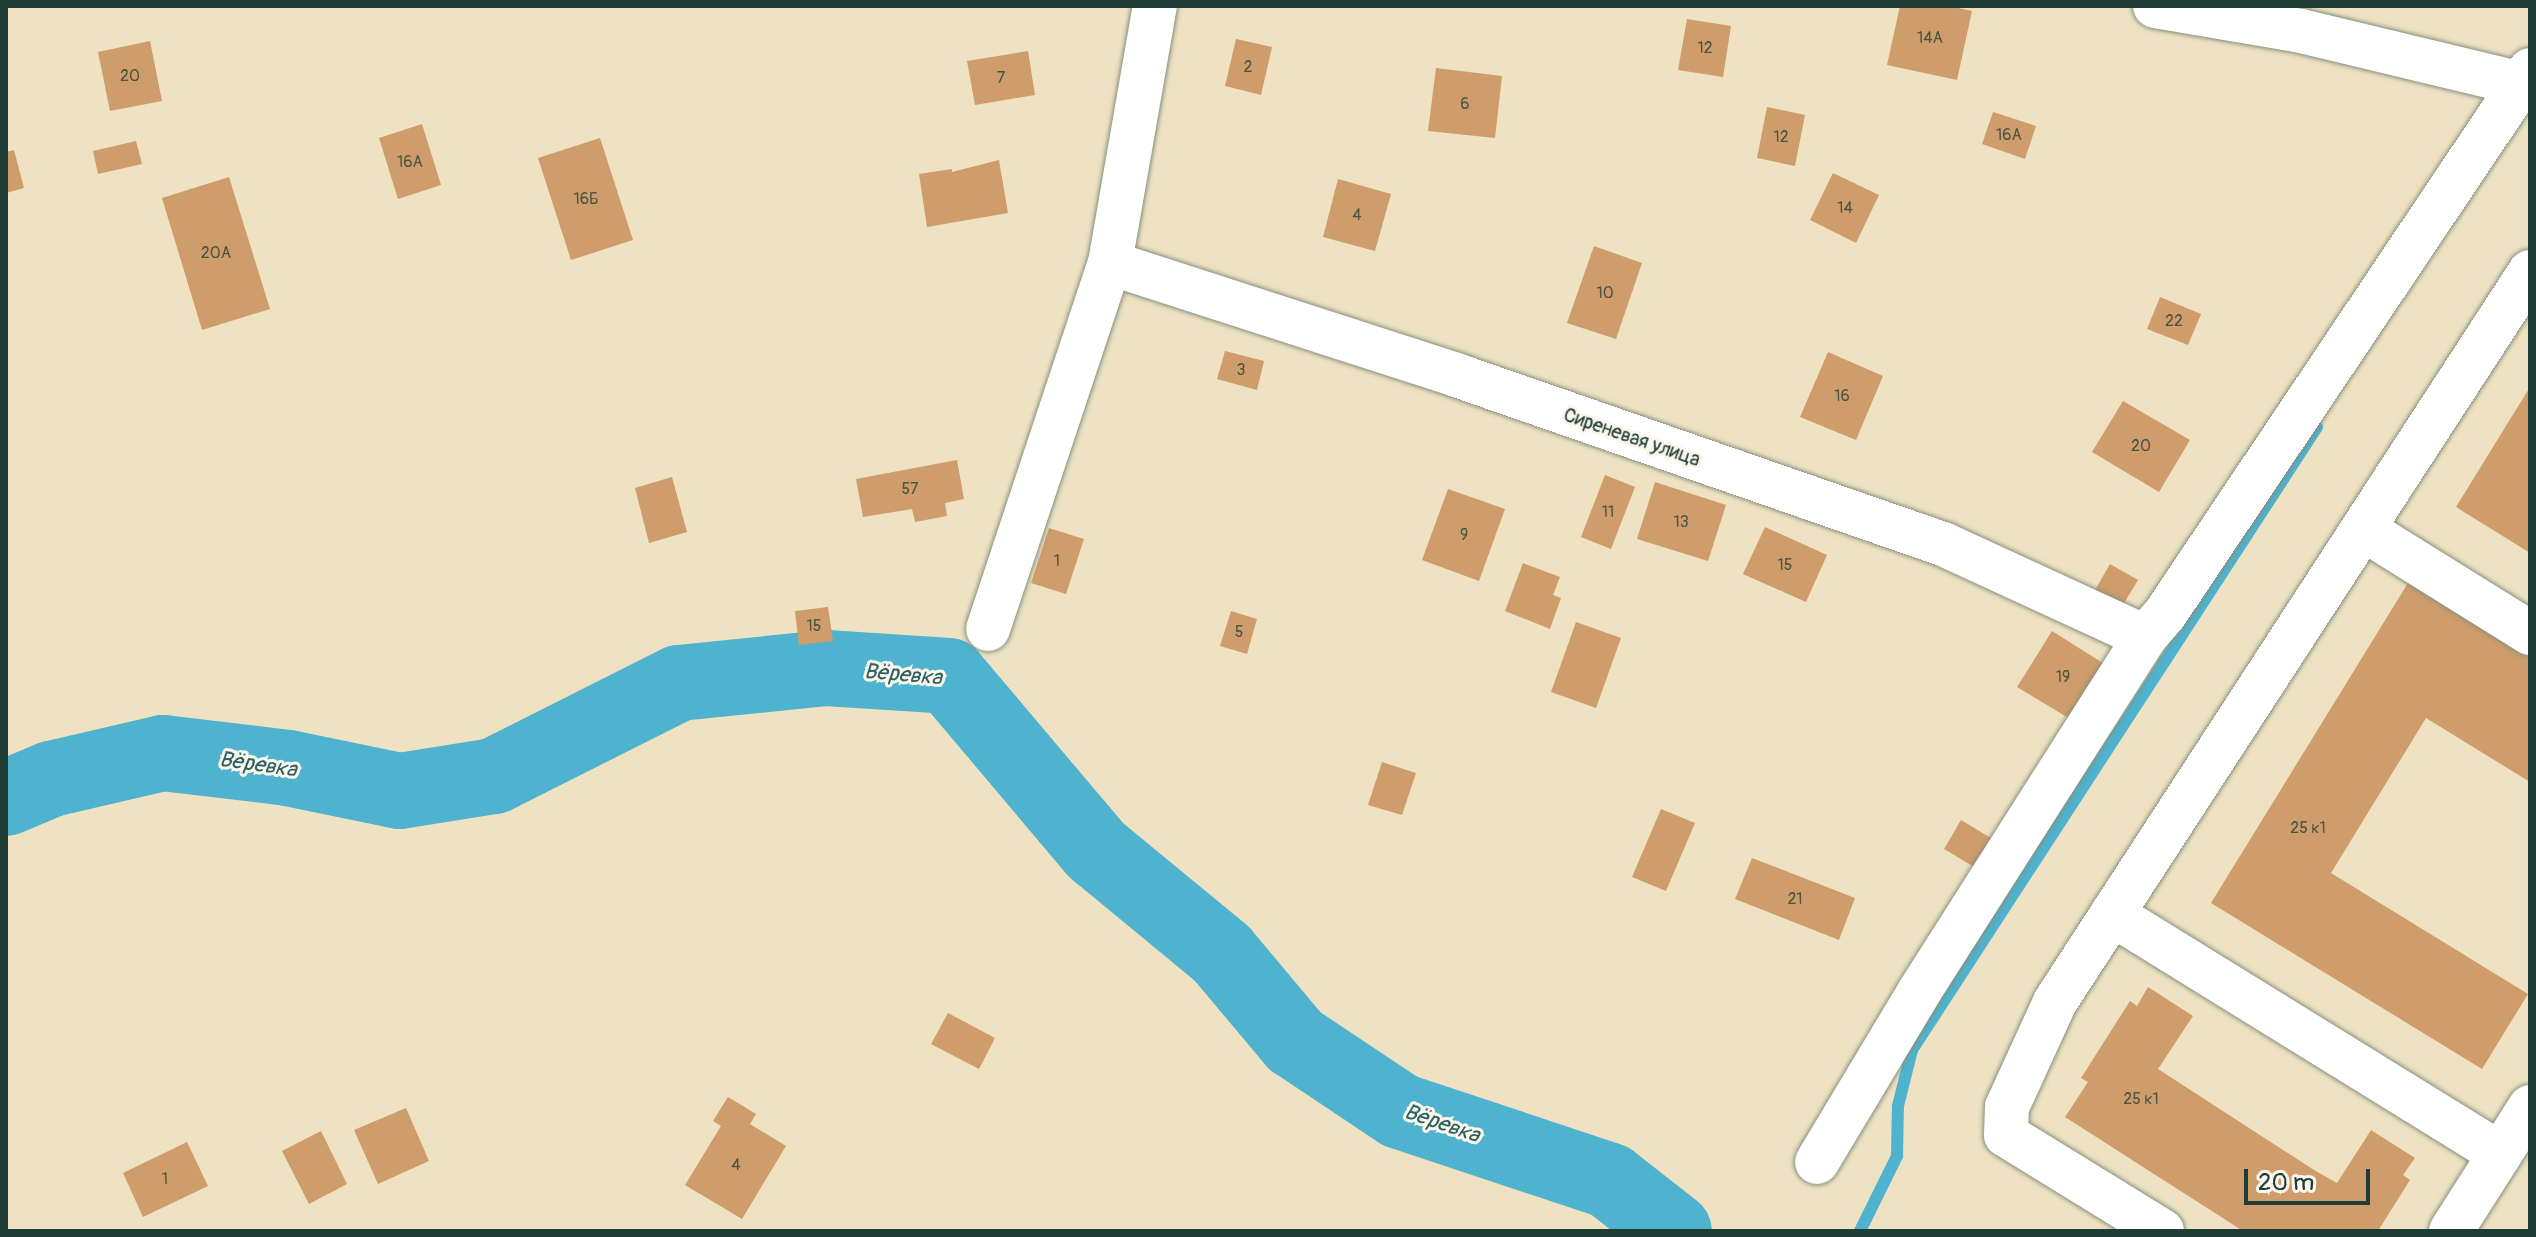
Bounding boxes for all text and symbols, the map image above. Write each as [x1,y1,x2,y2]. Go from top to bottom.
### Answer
house number: 14А [1917,28,1943,48]
house number: 12 [1697,38,1713,58]
house number: 2 [1244,57,1252,77]
house number: 20 [120,66,140,86]
house number: 7 [997,68,1005,88]
house number: 6 [1460,94,1470,114]
house number: 16А [1996,125,2022,145]
house number: 12 [1773,127,1789,147]
house number: 16А [397,152,423,172]
house number: 16Б [573,189,599,209]
house number: 14 [1837,198,1853,218]
house number: 4 [1352,205,1362,225]
house number: 20А [201,243,231,263]
house number: 10 [1596,283,1614,303]
house number: 22 [2165,311,2183,331]
house number: 3 [1237,360,1245,380]
house number: 16 [1834,386,1850,406]
street label: Сиреневая улица [1560,402,1704,472]
house number: 20 [2131,436,2151,456]
house number: 57 [901,479,919,499]
house number: 11 [1602,502,1614,522]
house number: 13 [1673,512,1689,532]
house number: 9 [1460,525,1468,545]
house number: 1 [1054,551,1060,571]
house number: 15 [1778,555,1792,575]
house number: 15 [807,616,821,636]
house number: 5 [1235,622,1243,642]
water label: Вёревка [863,658,943,692]
house number: 19 [2056,667,2070,687]
water label: Вёревка [218,747,298,783]
house number: 25 к1 [2290,818,2326,838]
house number: 21 [1787,889,1803,909]
house number: 25 к1 [2123,1089,2159,1109]
water label: Вёревка [1401,1099,1483,1149]
scale bar [2248,1153,2374,1203]
house number: 4 [731,1155,741,1175]
text: 20 m [2258,1168,2314,1197]
house number: 1 [162,1169,168,1189]

